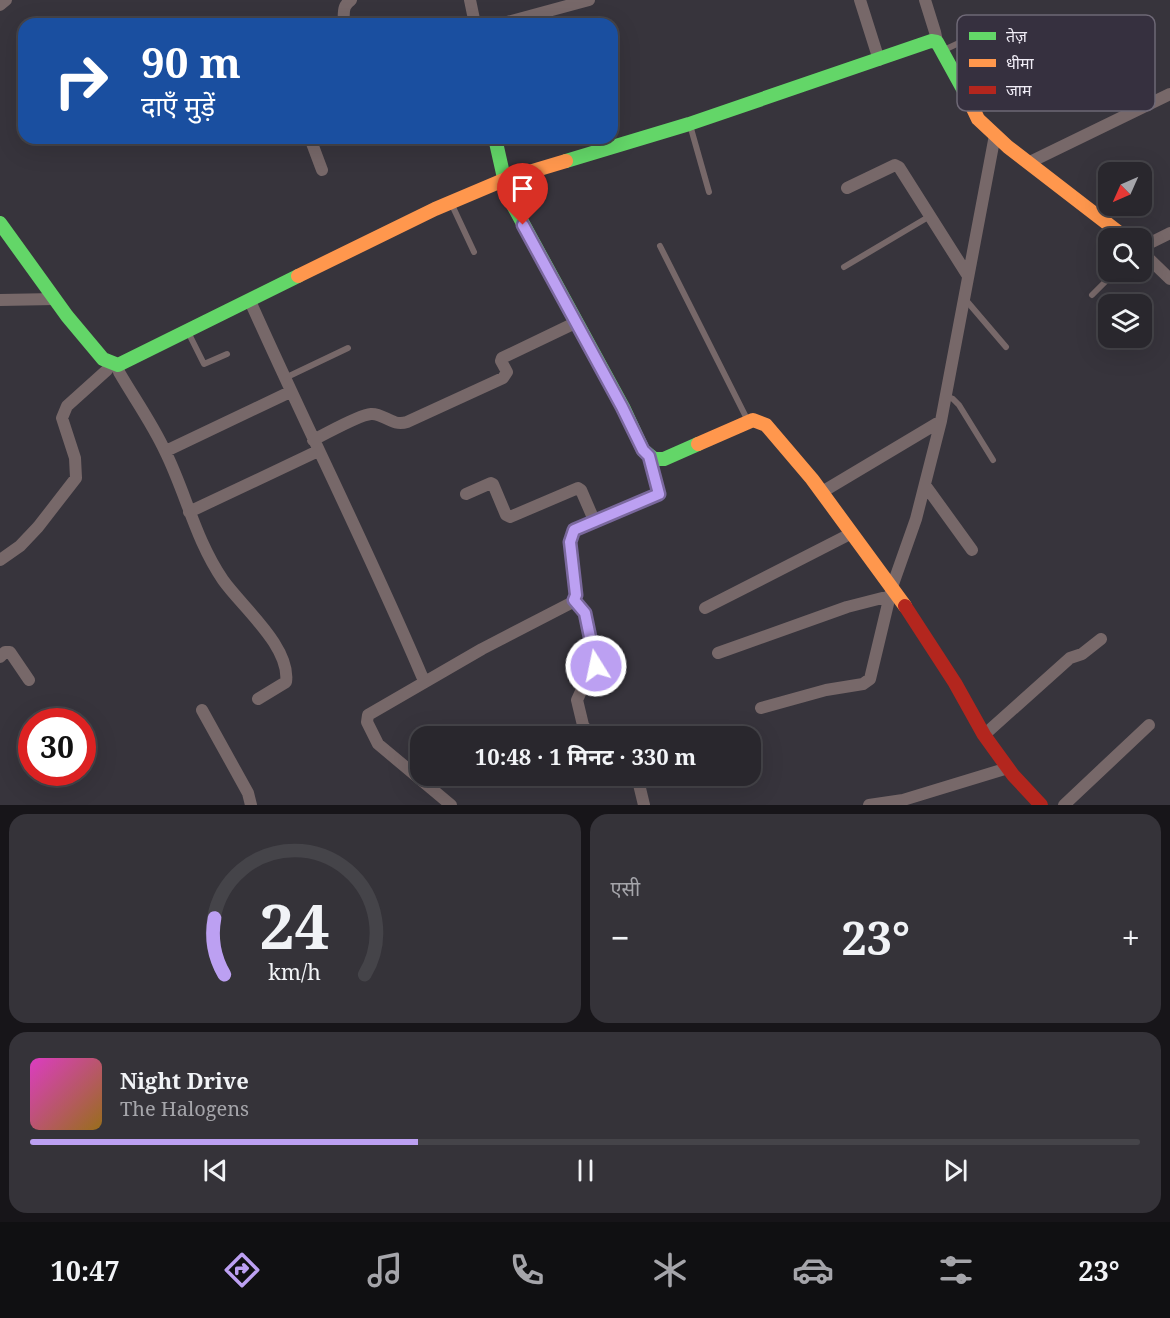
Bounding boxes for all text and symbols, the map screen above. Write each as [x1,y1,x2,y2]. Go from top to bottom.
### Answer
legend [957,15,1155,111]
text: तेज़ [1006,25,1028,47]
text: 90 m [141,33,241,90]
icon: right [42,42,120,120]
text: धीमा [1006,52,1035,74]
text: जाम [1006,79,1032,101]
text: दाएँ मुड़ें [141,87,215,124]
north arrow [1098,162,1152,216]
map controls [1098,162,1152,348]
pin [497,163,548,225]
icon: arrive [506,172,539,205]
button: search [1098,228,1152,282]
button: layers [1098,294,1152,348]
position arrow [564,634,628,698]
speed limit sign: 30 [18,708,96,786]
text: 10:48 · 1 मिनट · 330 m [475,741,696,771]
text: एसी [611,875,640,902]
text: 24 [259,882,330,967]
text: 23° [841,907,910,968]
text: − [611,915,630,960]
text: + [1122,915,1140,960]
text: km/h [268,958,321,987]
text: Night Drive [120,1065,249,1095]
text: The Halogens [120,1095,249,1122]
icon: previous [199,1154,232,1187]
icon: pause [569,1154,602,1187]
icon: next [939,1154,972,1187]
icon: directions [221,1249,263,1291]
icon: music [364,1249,406,1291]
icon: phone [506,1249,548,1291]
icon: climate [649,1249,691,1291]
icon: car [792,1249,834,1291]
icon: filters [935,1249,977,1291]
text: 10:47 [50,1252,120,1289]
text: 23° [1078,1252,1119,1289]

